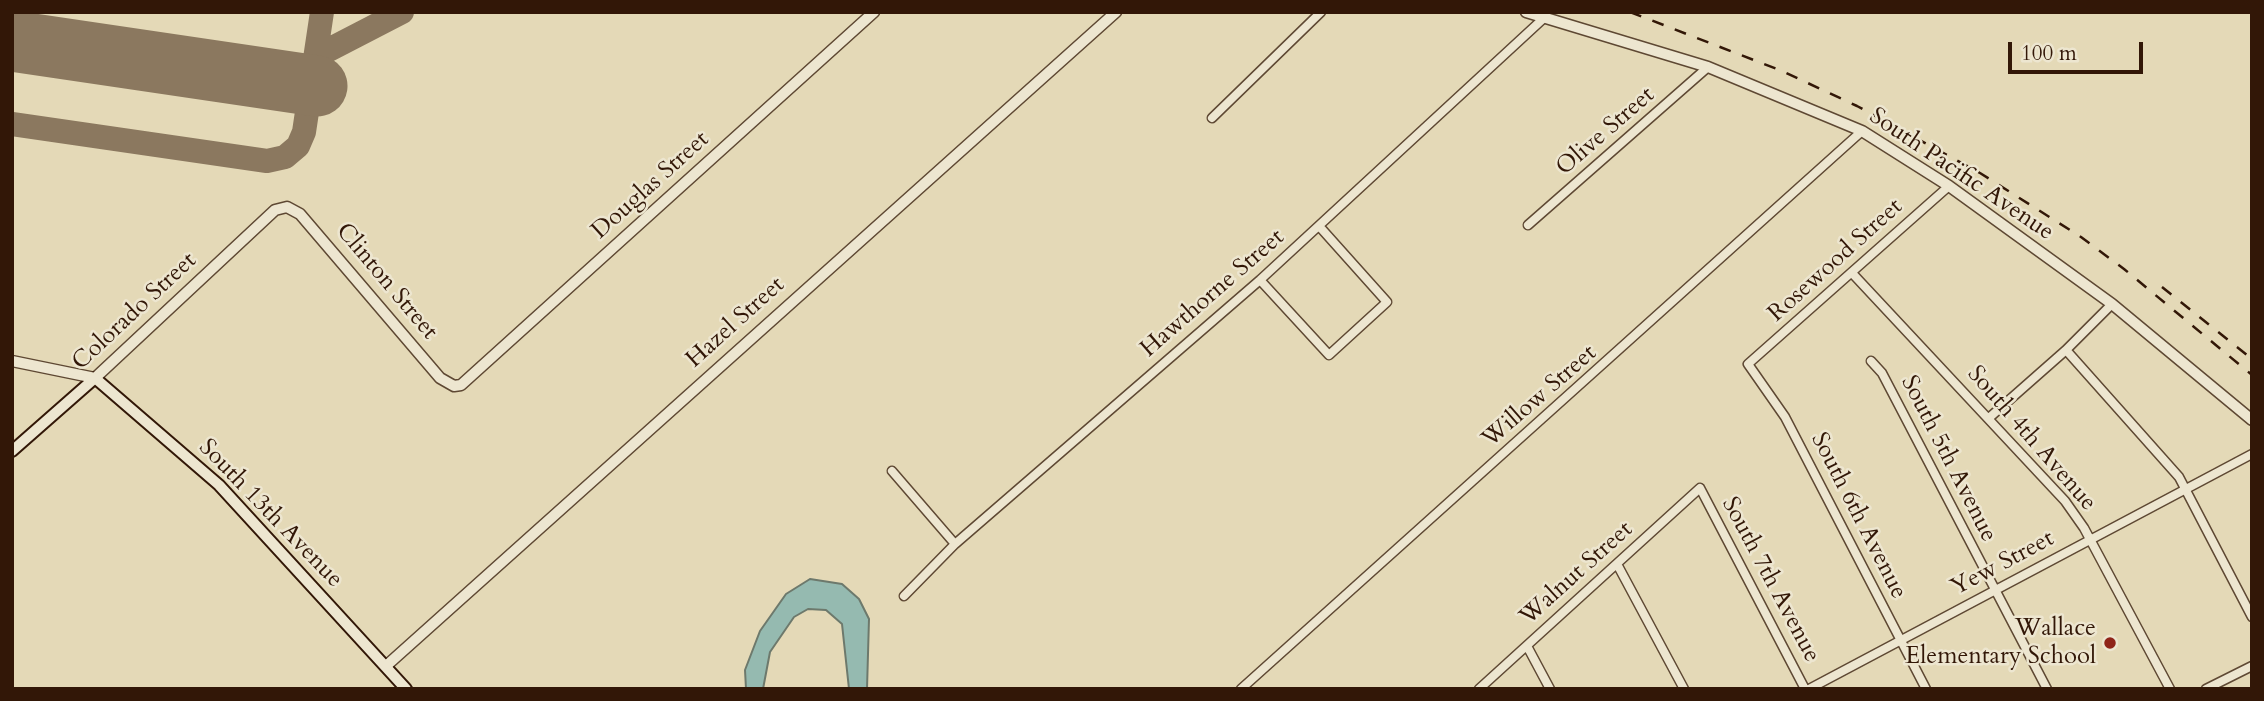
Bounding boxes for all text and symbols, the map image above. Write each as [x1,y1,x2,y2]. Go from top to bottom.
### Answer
scale bar [2012,28,2147,72]
text: 100 m [2021,39,2077,68]
street label: Olive Street [1551,81,1661,183]
street label: South Pacific Avenue [1863,103,2059,247]
street label: Douglas Street [586,126,716,246]
street label: Rosewood Street [1763,193,1909,329]
street label: Clinton Street [329,218,443,346]
street label: Hawthorne Street [1135,224,1291,364]
street label: Colorado Street [67,247,203,377]
street label: Hazel Street [681,271,791,375]
street label: Willow Street [1477,340,1603,454]
street label: South 4th Avenue [1960,361,2102,517]
street label: South 5th Avenue [1894,371,2002,547]
street label: South 6th Avenue [1804,428,1912,604]
street label: South 13th Avenue [192,434,348,594]
street label: South 7th Avenue [1714,493,1826,667]
street label: Walnut Street [1515,516,1639,632]
street label: Yew Street [1947,525,2059,603]
place label: Wallace Elementary School [1905,615,2096,671]
marker: Wallace Elementary School [2102,635,2118,651]

